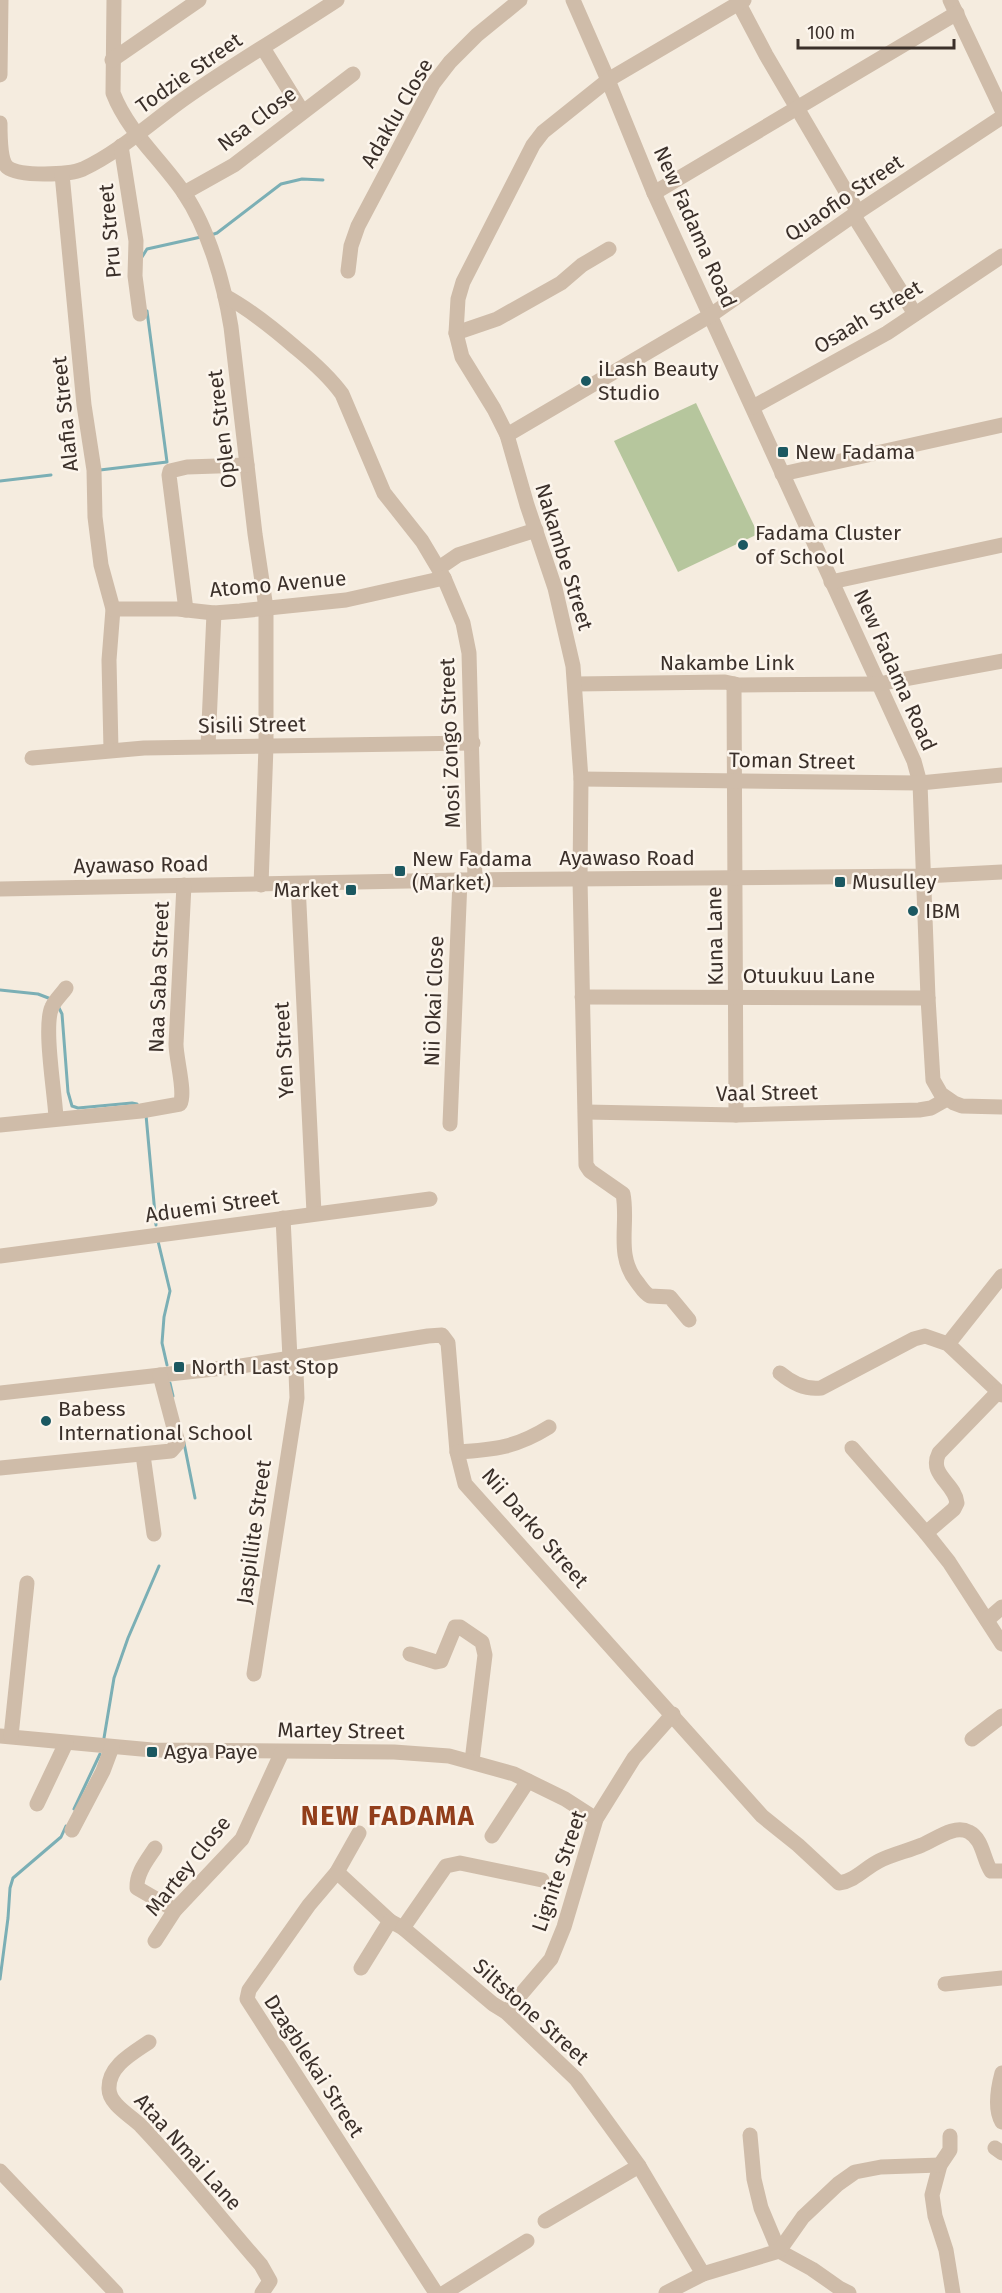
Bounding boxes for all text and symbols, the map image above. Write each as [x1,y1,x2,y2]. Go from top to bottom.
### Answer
scale bar [798,12,954,50]
text: 100 m [807,22,855,44]
street label: Todzie Street [131,27,247,119]
street label: Adaklu Close [355,54,439,172]
street label: Nsa Close [212,81,302,157]
street label: New Fadama Road [648,142,742,312]
street label: Quaofio Street [780,149,909,247]
street label: Pru Street [93,182,127,279]
street label: Osaah Street [809,274,927,359]
street label: Alafia Street [46,355,84,473]
place label: iLash Beauty Studio [598,356,719,406]
street label: Oplen Street [202,368,242,490]
marker: iLash Beauty Studio [579,374,593,388]
place label: New Fadama [795,439,915,465]
marker: New Fadama [776,445,790,459]
street label: Nakambe Street [529,480,599,634]
place label: Fadama Cluster of School [755,520,901,570]
marker: Fadama Cluster of School [736,538,750,552]
street label: Atomo Avenue [209,565,347,603]
street label: New Fadama Road [848,585,942,755]
street label: Nakambe Link [660,650,795,676]
street label: Mosi Zongo Street [434,657,466,829]
street label: Sisili Street [198,711,306,739]
street label: Toman Street [729,747,856,775]
street label: Ayawaso Road [559,845,695,871]
place label: New Fadama (Market) [412,846,532,896]
street label: Ayawaso Road [73,851,209,879]
marker: New Fadama (Market) [393,864,407,878]
place label: Musulley [852,869,937,895]
marker: Musulley [833,875,847,889]
place label: Market [274,877,339,903]
marker: Market [344,883,358,897]
street label: Kuna Lane [701,886,729,986]
place label: IBM [925,898,960,924]
street label: Naa Saba Street [143,900,175,1053]
marker: IBM [906,904,920,918]
street label: Nii Okai Close [419,935,449,1067]
street label: Otuukuu Lane [743,963,875,989]
street label: Yen Street [268,1001,300,1099]
street label: Vaal Street [716,1079,819,1107]
street label: Aduemi Street [143,1184,281,1228]
place label: North Last Stop [191,1354,339,1380]
marker: North Last Stop [172,1360,186,1374]
place label: Babess International School [58,1396,253,1446]
marker: Babess International School [39,1414,53,1428]
street label: Jaspillite Street [231,1458,277,1606]
street label: Nii Darko Street [476,1463,594,1593]
street label: Martey Street [277,1717,405,1745]
place label: Agya Paye [164,1739,258,1765]
marker: Agya Paye [145,1745,159,1759]
district label: NEW FADAMA [301,1800,475,1832]
street label: Lignite Street [526,1806,592,1935]
street label: Martey Close [140,1811,236,1921]
street label: Siltstone Street [468,1953,595,2071]
street label: Dzagblekai Street [258,1990,370,2142]
street label: Ataa Nmai Lane [129,2088,247,2216]

